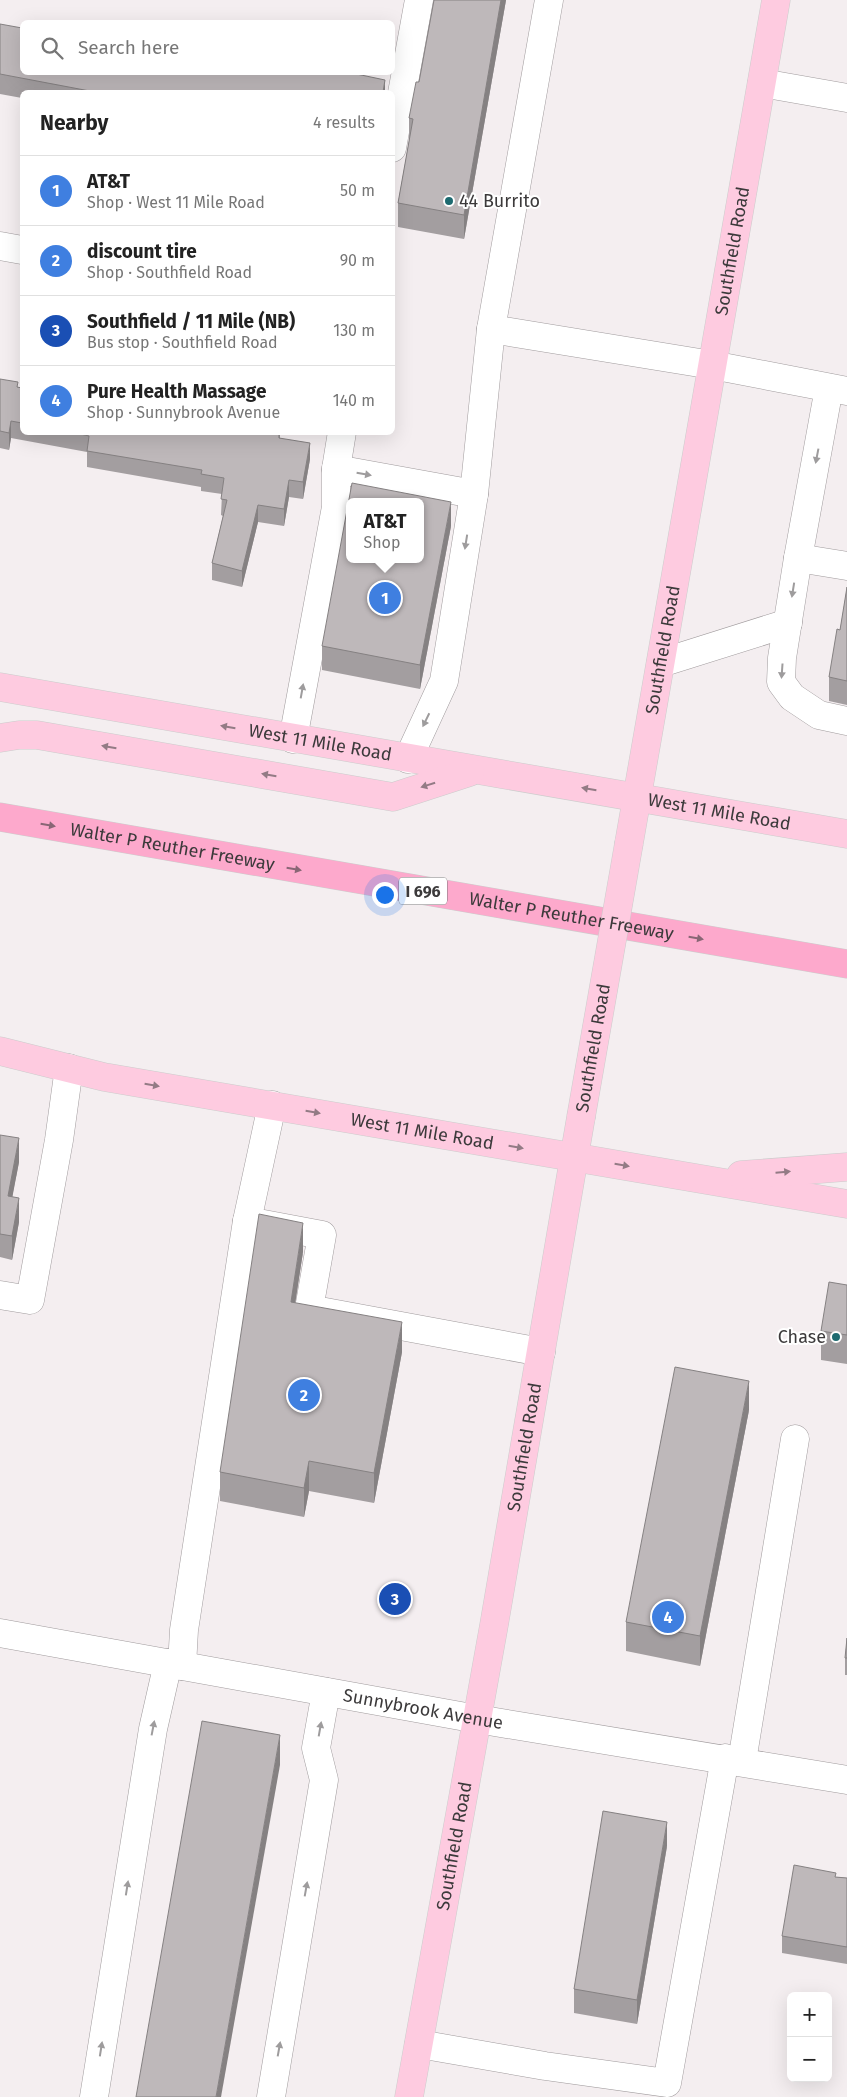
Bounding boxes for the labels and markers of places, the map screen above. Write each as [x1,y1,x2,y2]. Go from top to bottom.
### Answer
place label: 44 Burrito [459,190,540,212]
marker: 44 Burrito [443,195,455,207]
pin: 1 [369,579,401,617]
place label: Chase [778,1326,826,1348]
marker: Chase [830,1331,842,1343]
pin: 2 [288,1376,320,1414]
pin: 3 [379,1580,411,1618]
pin: 4 [652,1598,684,1636]

